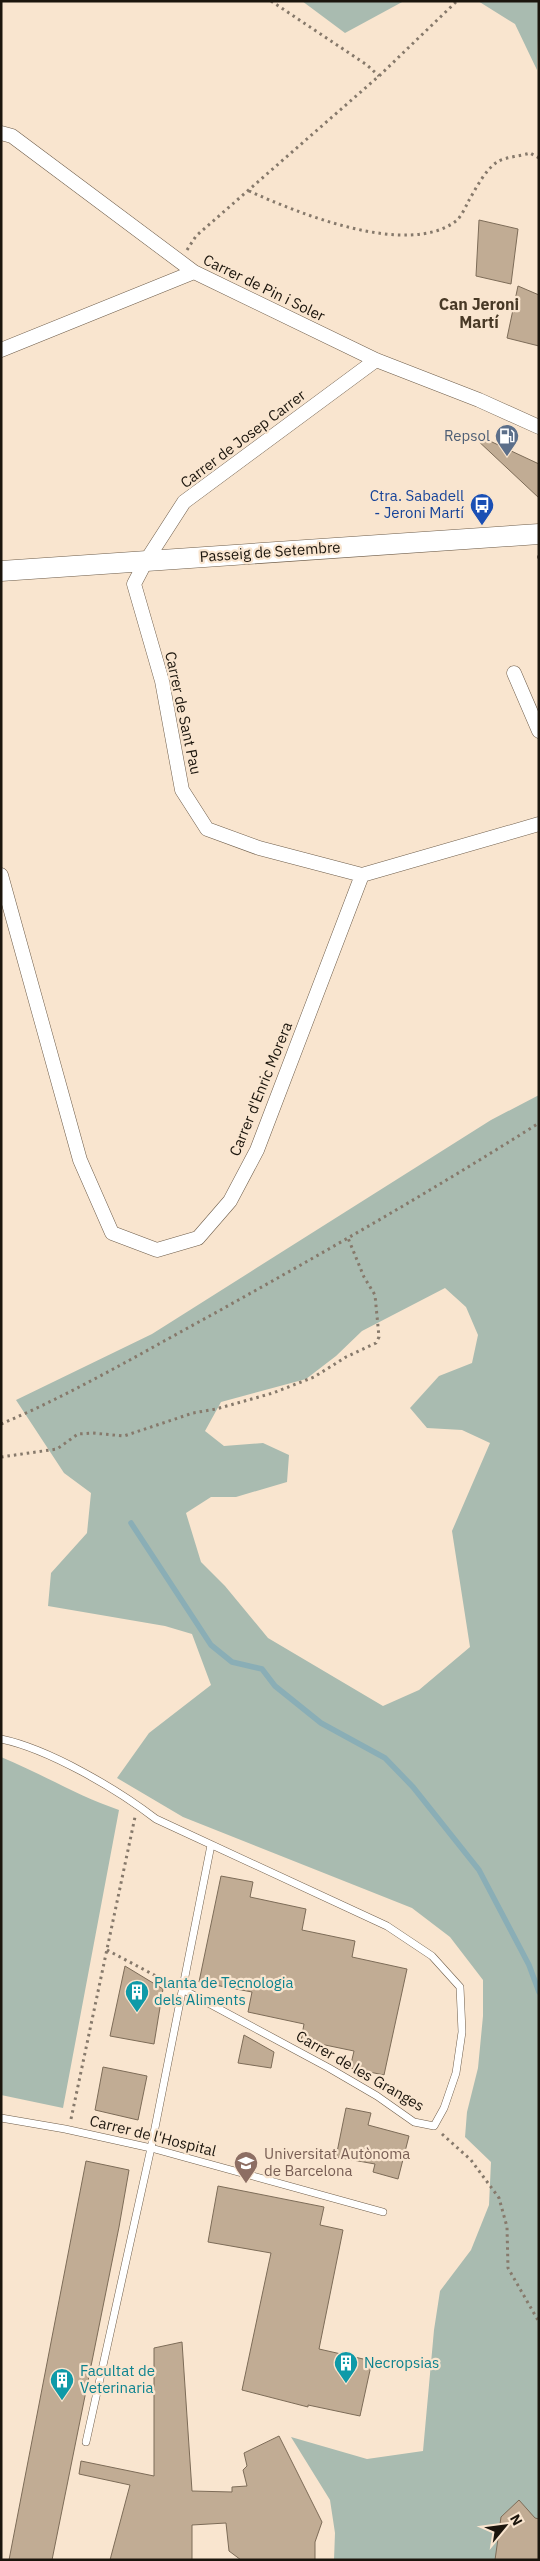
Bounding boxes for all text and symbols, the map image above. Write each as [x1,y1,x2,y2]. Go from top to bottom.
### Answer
street label: Carrer de Pin i Soler [200,250,329,325]
district label: Can Jeroni Martí [439,294,519,332]
street label: Carrer de Josep Carrer [176,385,309,492]
fuel station icon: Repsol [494,423,520,457]
place label: Repsol [444,426,490,445]
place label: Ctra. Sabadell - Jeroni Martí [370,486,464,522]
bus stop icon: Ctra. Sabadell - Jeroni Martí [469,492,495,526]
street label: Passeig de Setembre [199,537,341,566]
street label: Carrer de Sant Pau [161,650,206,776]
street label: Carrer d'Enric Morera [225,1019,296,1159]
place label: Planta de Tecnologia dels Aliments [154,1973,293,2009]
building icon: Planta de Tecnologia dels Aliments [124,1979,150,2013]
street label: Carrer de les Granges [293,2026,428,2115]
street label: Carrer de l'Hospital [88,2111,218,2160]
place label: Universitat Autònoma de Barcelona [264,2144,410,2180]
school or university icon: Universitat Autònoma de Barcelona [233,2150,259,2184]
building icon: Necropsias [333,2350,359,2384]
place label: Necropsias [364,2353,439,2372]
place label: Facultat de Veterinaria [80,2361,155,2397]
building icon: Facultat de Veterinaria [49,2367,75,2401]
north arrow [480,2501,530,2551]
text: N [506,2511,527,2528]

